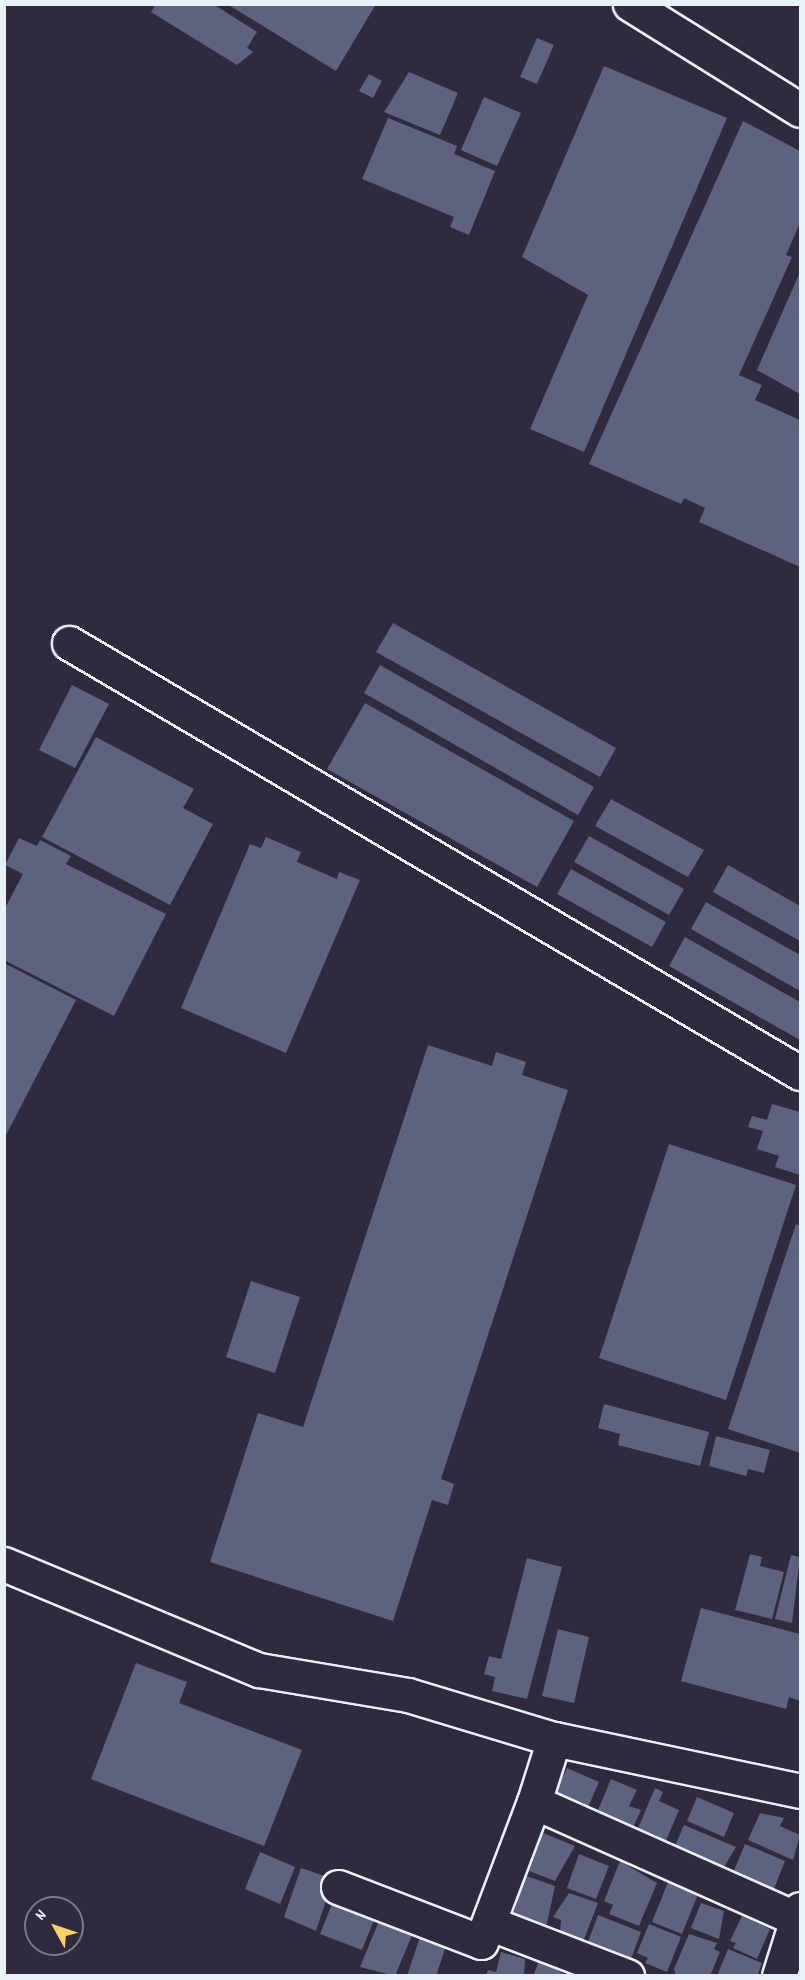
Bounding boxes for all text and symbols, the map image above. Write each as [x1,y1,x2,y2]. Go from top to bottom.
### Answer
north arrow [24,1896,84,1956]
text: N [30,1905,53,1926]

